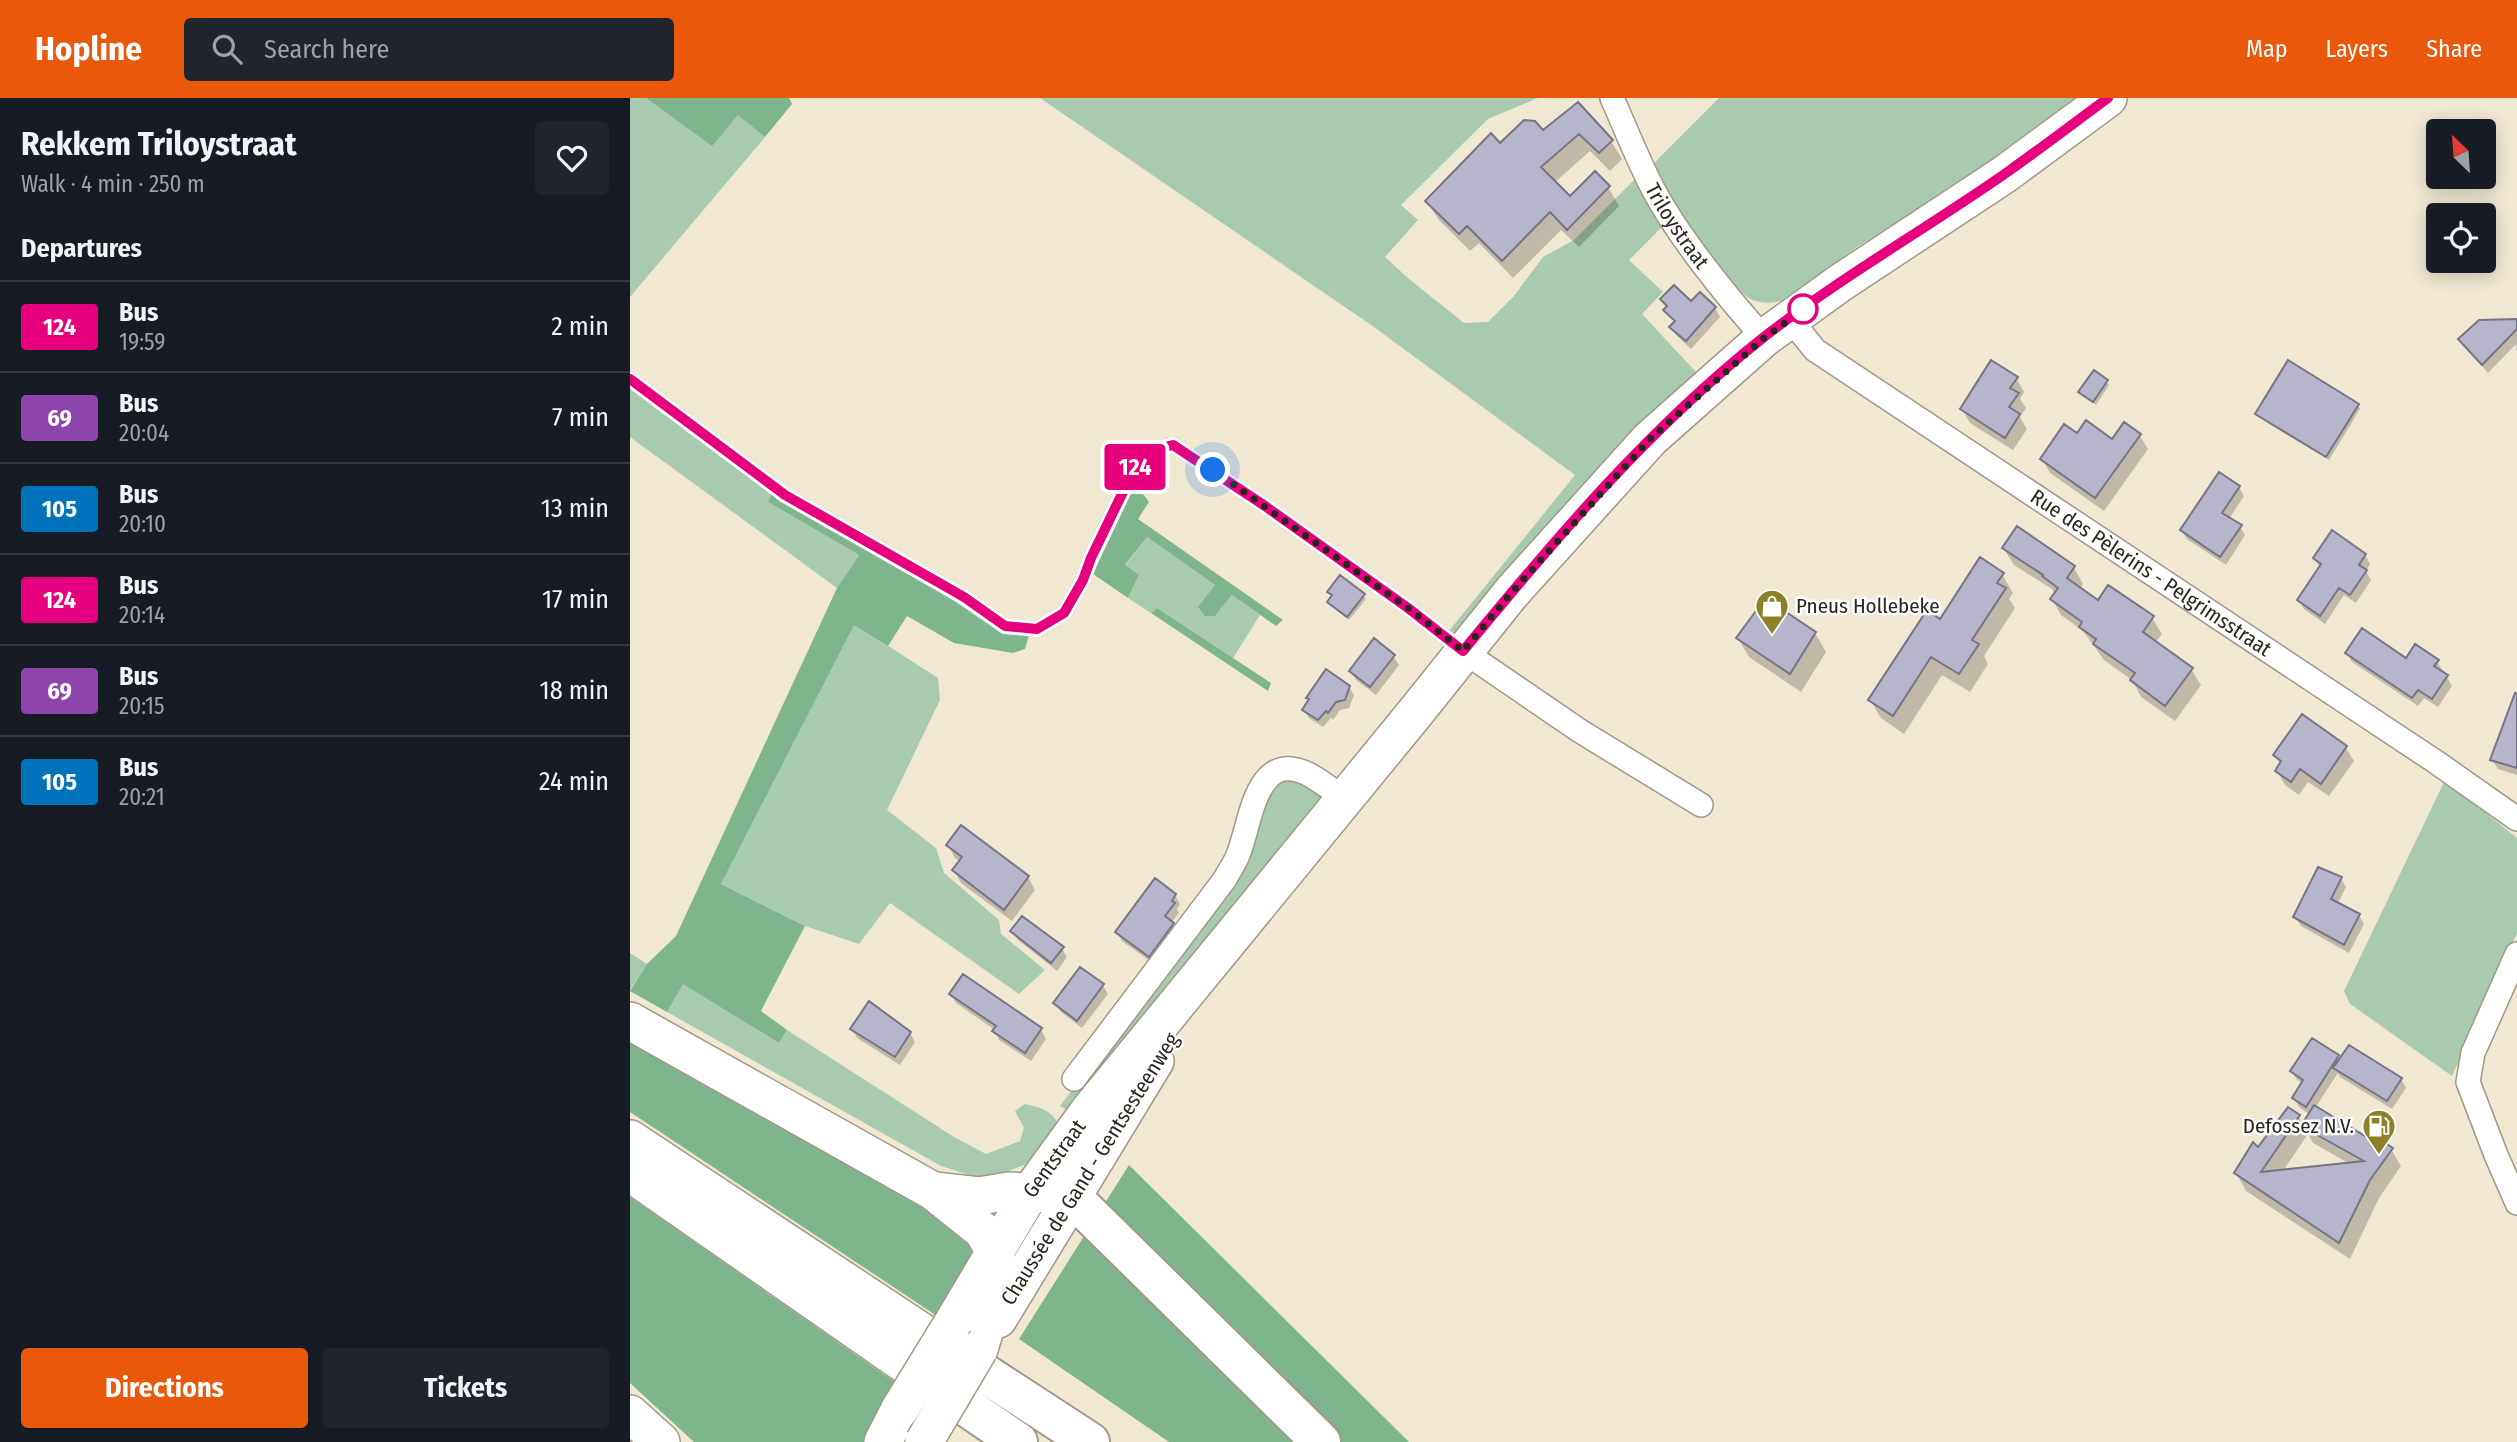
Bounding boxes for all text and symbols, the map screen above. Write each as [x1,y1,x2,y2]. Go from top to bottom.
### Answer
search box [184,18,674,81]
text: Hopline [35,29,142,69]
icon: search [208,30,246,68]
text: Search here [264,34,389,65]
text: Map [2246,35,2288,63]
text: Layers [2326,35,2388,63]
text: Share [2426,35,2482,63]
north arrow [2426,119,2496,189]
map controls [2426,119,2496,273]
button: heart [535,121,609,195]
text: Rekkem Triloystraat [21,124,297,164]
text: Walk · 4 min · 250 m [21,170,205,198]
street label: Triloystraat [1639,179,1715,274]
button: locate [2426,203,2496,273]
text: Departures [21,233,142,264]
unlabelled marker [1788,294,1818,324]
text: Bus [119,297,158,328]
text: 2 min [551,311,609,342]
text: 124 [43,313,76,341]
text: 19:59 [119,328,166,356]
text: Bus [119,388,158,419]
text: 7 min [552,402,609,433]
text: 69 [47,404,72,432]
text: 20:04 [119,419,169,447]
line badge: 124 [1095,444,1175,490]
your location [1195,452,1230,487]
text: 124 [1118,453,1152,481]
text: Bus [119,479,158,510]
street label: Rue des Pèlerins - Pelgrimsstraat [2026,484,2276,662]
text: 13 min [541,493,609,524]
text: 105 [42,495,77,523]
text: 20:10 [119,510,166,538]
text: Bus [119,570,158,601]
text: 17 min [542,584,609,615]
text: 124 [43,586,76,614]
shop icon: Pneus Hollebeke [1753,587,1791,636]
place label: Pneus Hollebeke [1796,593,1940,619]
text: 20:14 [119,601,165,629]
text: Bus [119,661,158,692]
text: 18 min [540,675,609,706]
text: 69 [47,677,72,705]
text: 20:15 [119,692,165,720]
text: Bus [119,752,158,783]
text: 24 min [539,766,609,797]
text: 105 [42,768,77,796]
text: 20:21 [119,783,165,811]
street label: Chaussée de Gand - Gentsesteenweg [995,1028,1185,1310]
fuel station icon: Defossez N.V. [2360,1107,2398,1156]
place label: Defossez N.V. [2243,1113,2354,1139]
street label: Gentstraat [1017,1114,1092,1203]
button: Directions [21,1348,308,1428]
button: Tickets [322,1348,609,1428]

